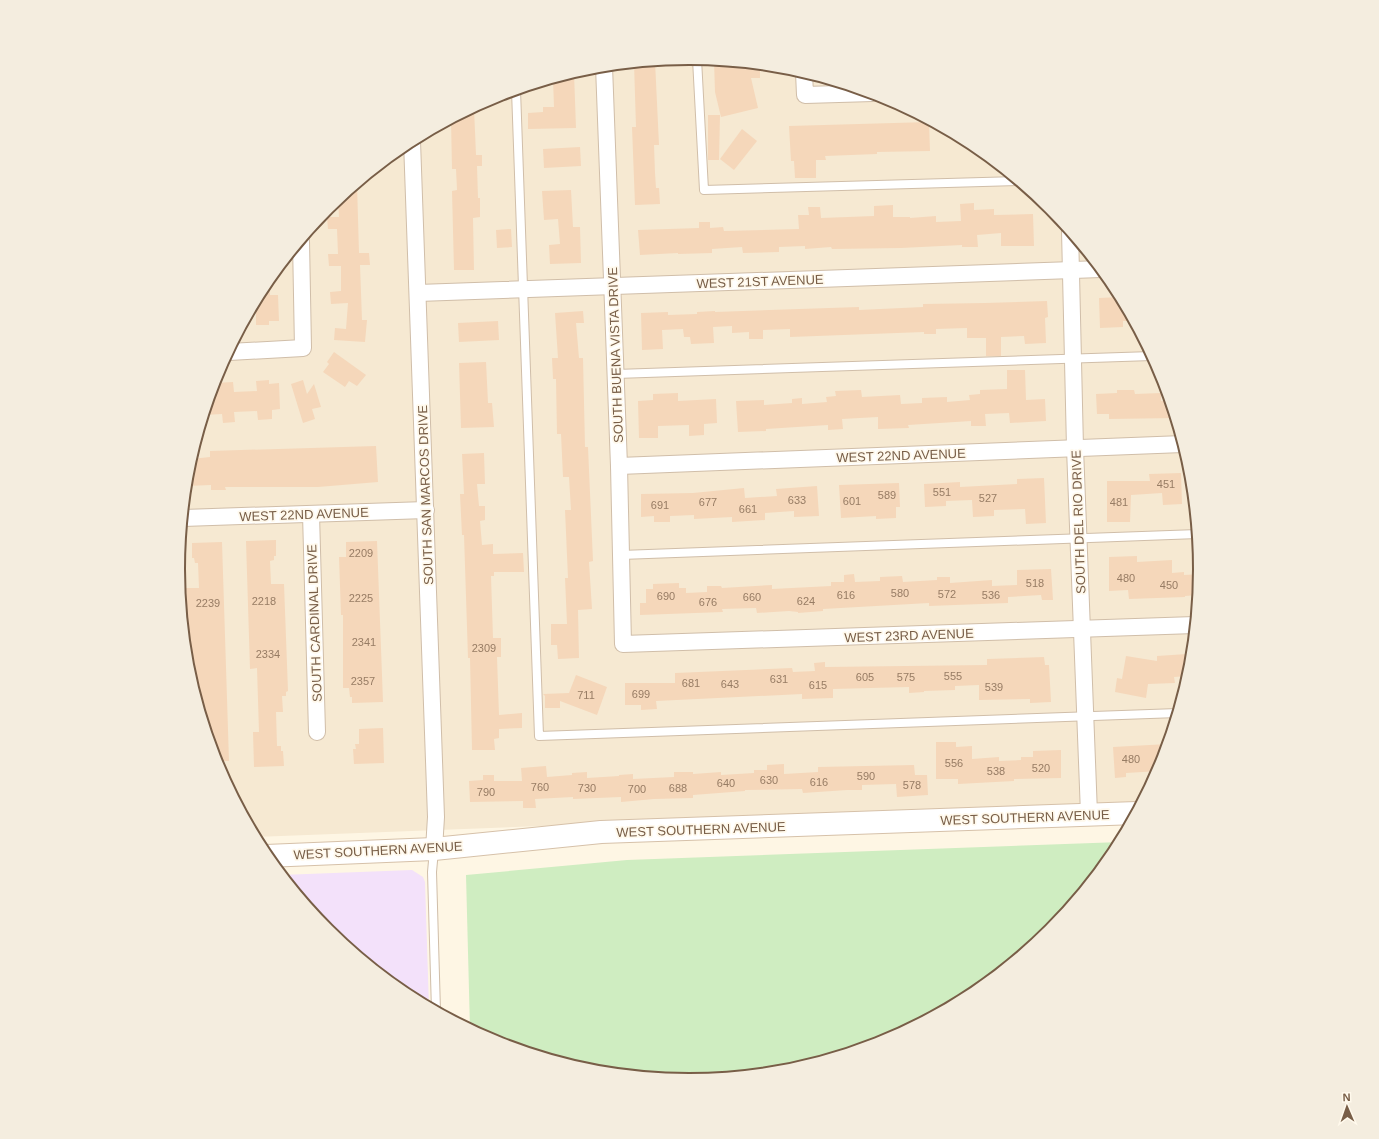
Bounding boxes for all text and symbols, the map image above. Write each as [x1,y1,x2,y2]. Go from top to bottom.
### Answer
street label: SOUTH BUENA VISTA DRIVE [605,266,626,443]
street label: WEST 21ST AVENUE [696,272,824,291]
street label: SOUTH SAN MARCOS DRIVE [415,405,436,585]
street label: WEST 22ND AVENUE [836,446,966,465]
street label: SOUTH DEL RIO DRIVE [1068,449,1089,594]
house number: 451 [1157,478,1175,490]
house number: 551 [933,486,951,498]
house number: 589 [878,489,896,501]
house number: 527 [979,492,997,504]
house number: 633 [788,494,806,506]
house number: 601 [843,495,861,507]
house number: 677 [699,496,717,508]
house number: 481 [1110,496,1128,508]
house number: 691 [651,499,669,511]
house number: 661 [739,503,757,515]
street label: WEST 22ND AVENUE [239,505,369,524]
street label: SOUTH CARDINAL DRIVE [304,544,325,702]
house number: 2209 [349,547,373,559]
house number: 480 [1117,572,1135,584]
house number: 518 [1026,577,1044,589]
house number: 450 [1160,579,1178,591]
house number: 580 [891,587,909,599]
house number: 572 [938,588,956,600]
house number: 616 [837,589,855,601]
house number: 536 [982,589,1000,601]
house number: 690 [657,590,675,602]
house number: 660 [743,591,761,603]
house number: 2225 [349,592,373,604]
house number: 2218 [252,595,276,607]
house number: 624 [797,595,815,607]
house number: 676 [699,596,717,608]
house number: 2239 [196,597,220,609]
street label: WEST 23RD AVENUE [844,626,974,645]
house number: 2341 [352,636,376,648]
house number: 2309 [472,642,496,654]
house number: 2334 [256,648,280,660]
house number: 555 [944,670,962,682]
house number: 605 [856,671,874,683]
house number: 575 [897,671,915,683]
house number: 631 [770,673,788,685]
house number: 2357 [351,675,375,687]
house number: 681 [682,677,700,689]
house number: 643 [721,678,739,690]
house number: 615 [809,679,827,691]
house number: 539 [985,681,1003,693]
house number: 699 [632,688,650,700]
house number: 711 [577,689,595,701]
house number: 480 [1122,753,1140,765]
house number: 556 [945,757,963,769]
house number: 520 [1032,762,1050,774]
house number: 538 [987,765,1005,777]
house number: 590 [857,770,875,782]
house number: 630 [760,774,778,786]
house number: 616 [810,776,828,788]
house number: 640 [717,777,735,789]
house number: 578 [903,779,921,791]
house number: 760 [531,781,549,793]
house number: 730 [578,782,596,794]
house number: 688 [669,782,687,794]
house number: 700 [628,783,646,795]
house number: 790 [477,786,495,798]
street label: WEST SOUTHERN AVENUE [940,807,1110,828]
street label: WEST SOUTHERN AVENUE [616,819,786,840]
street label: WEST SOUTHERN AVENUE [293,839,463,862]
north arrow [1327,1087,1367,1127]
text: N [1342,1091,1351,1103]

